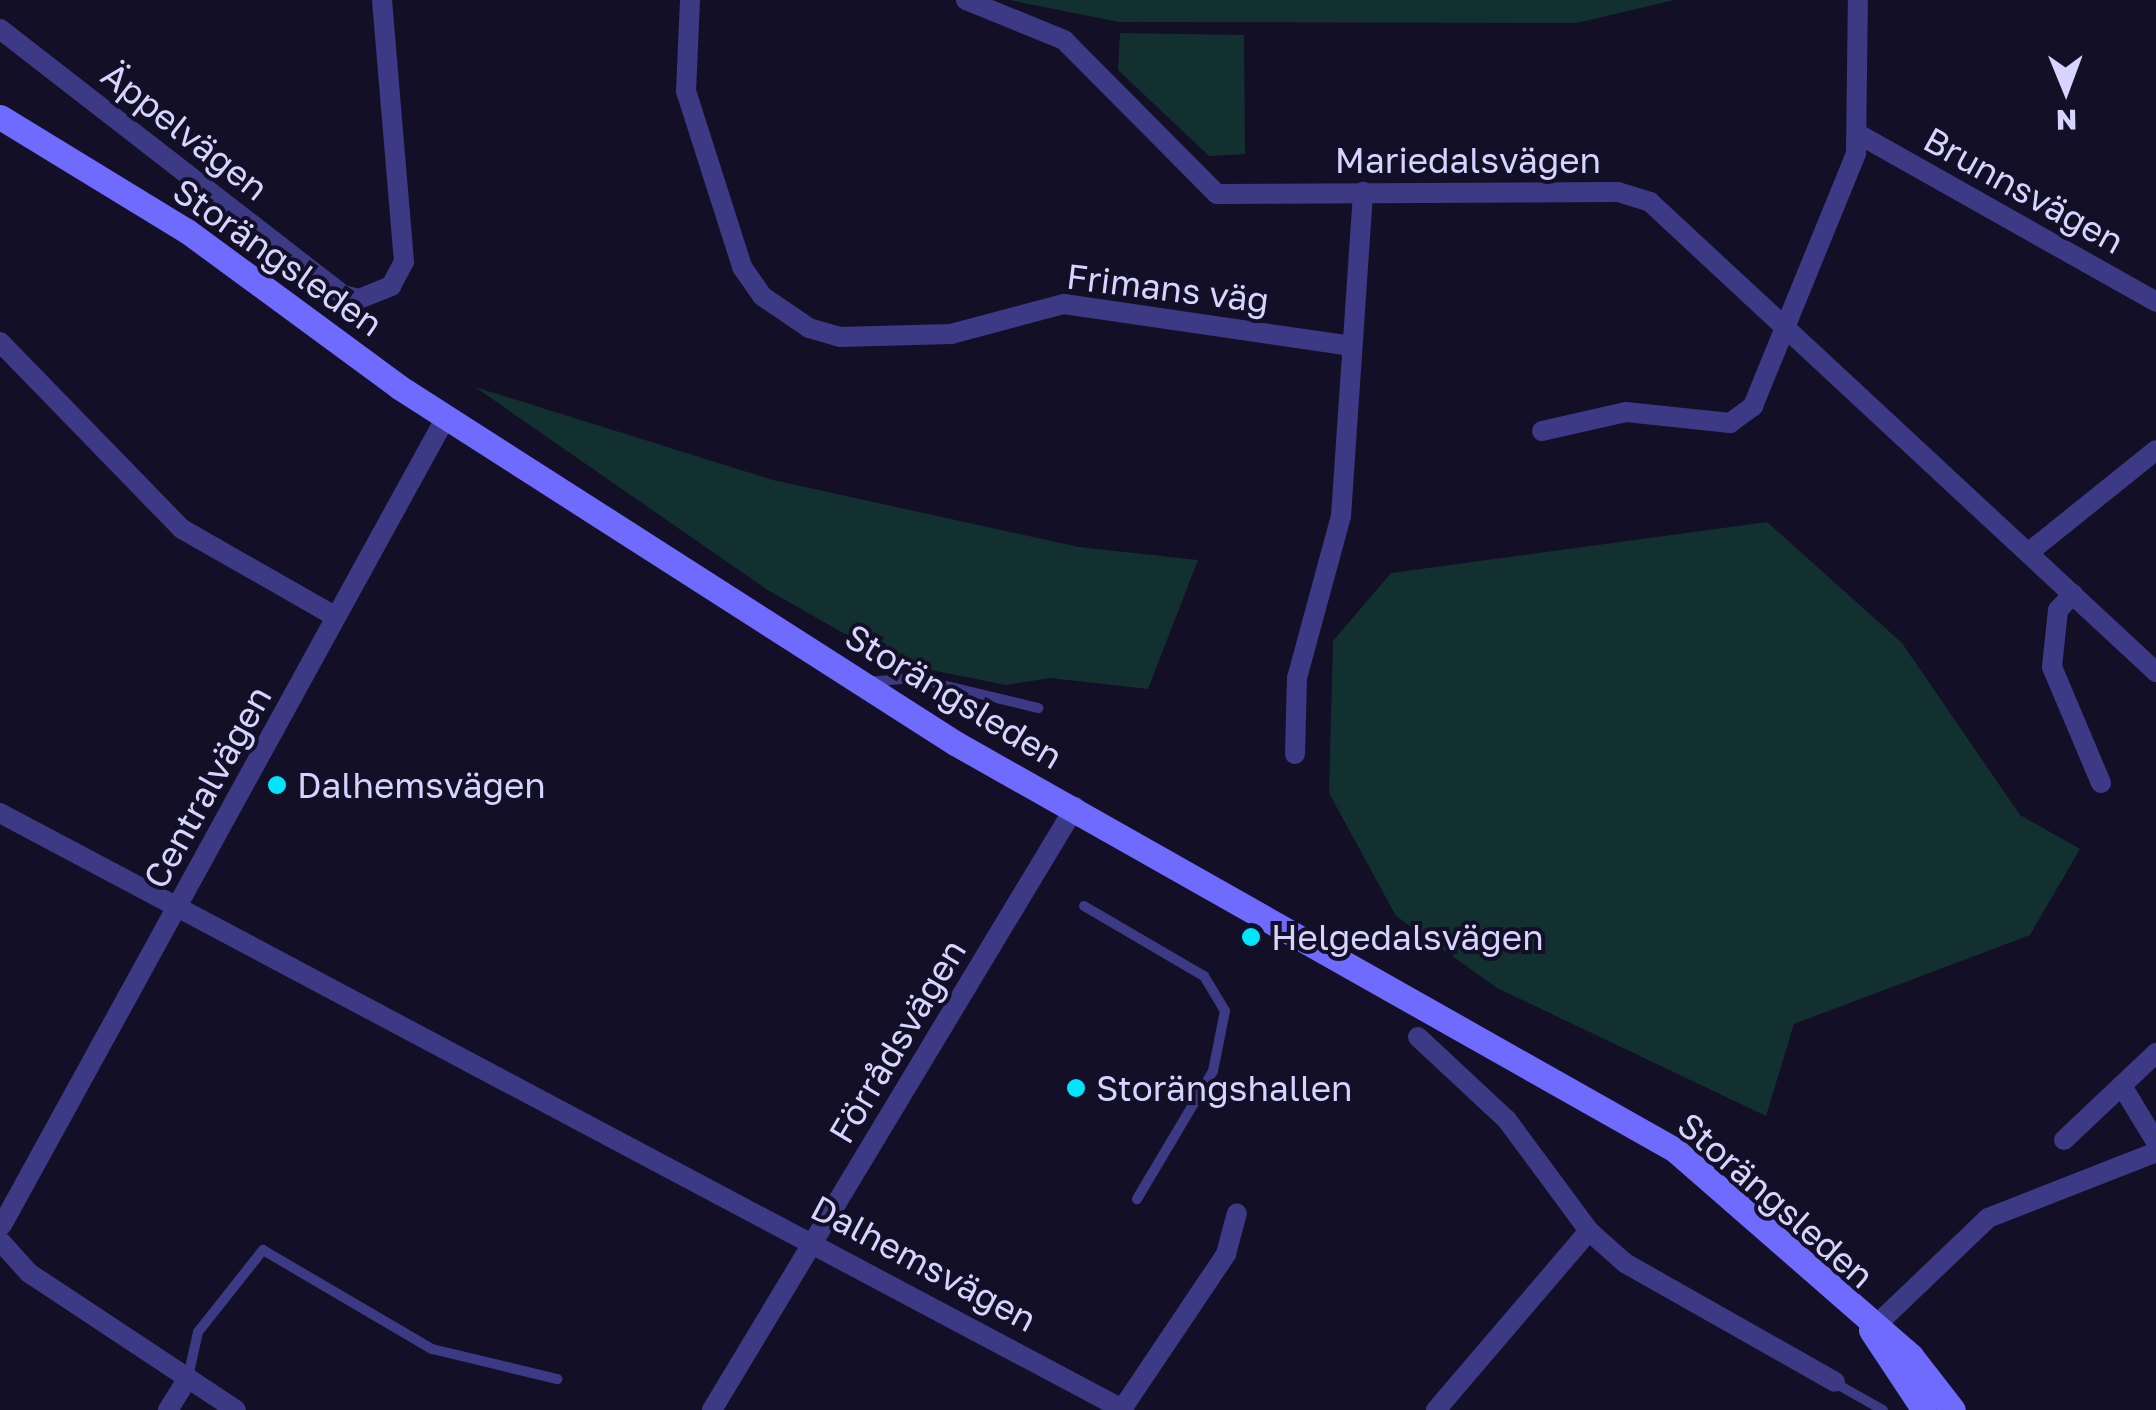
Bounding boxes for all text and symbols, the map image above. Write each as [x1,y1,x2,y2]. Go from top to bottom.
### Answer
north arrow [2016,40,2116,140]
street label: Äppelvägen [94,53,276,209]
text: N [2056,104,2077,137]
street label: Brunnsvägen [1917,118,2131,262]
street label: Mariedalsvägen [1335,139,1601,181]
street label: Storängsleden [165,169,391,345]
street label: Frimans väg [1064,255,1272,321]
street label: Storängsleden [838,615,1070,777]
street label: Centralvägen [134,678,280,896]
place label: Dalhemsvägen [297,764,546,806]
marker: Dalhemsvägen [266,774,288,796]
place label: Helgedalsvägen [1271,916,1544,958]
marker: Helgedalsvägen [1240,926,1262,948]
street label: Förrådsvägen [820,931,974,1151]
place label: Storängshallen [1096,1067,1353,1109]
marker: Storängshallen [1065,1077,1087,1099]
street label: Storängsleden [1669,1103,1883,1297]
street label: Dalhemsvägen [804,1186,1044,1340]

